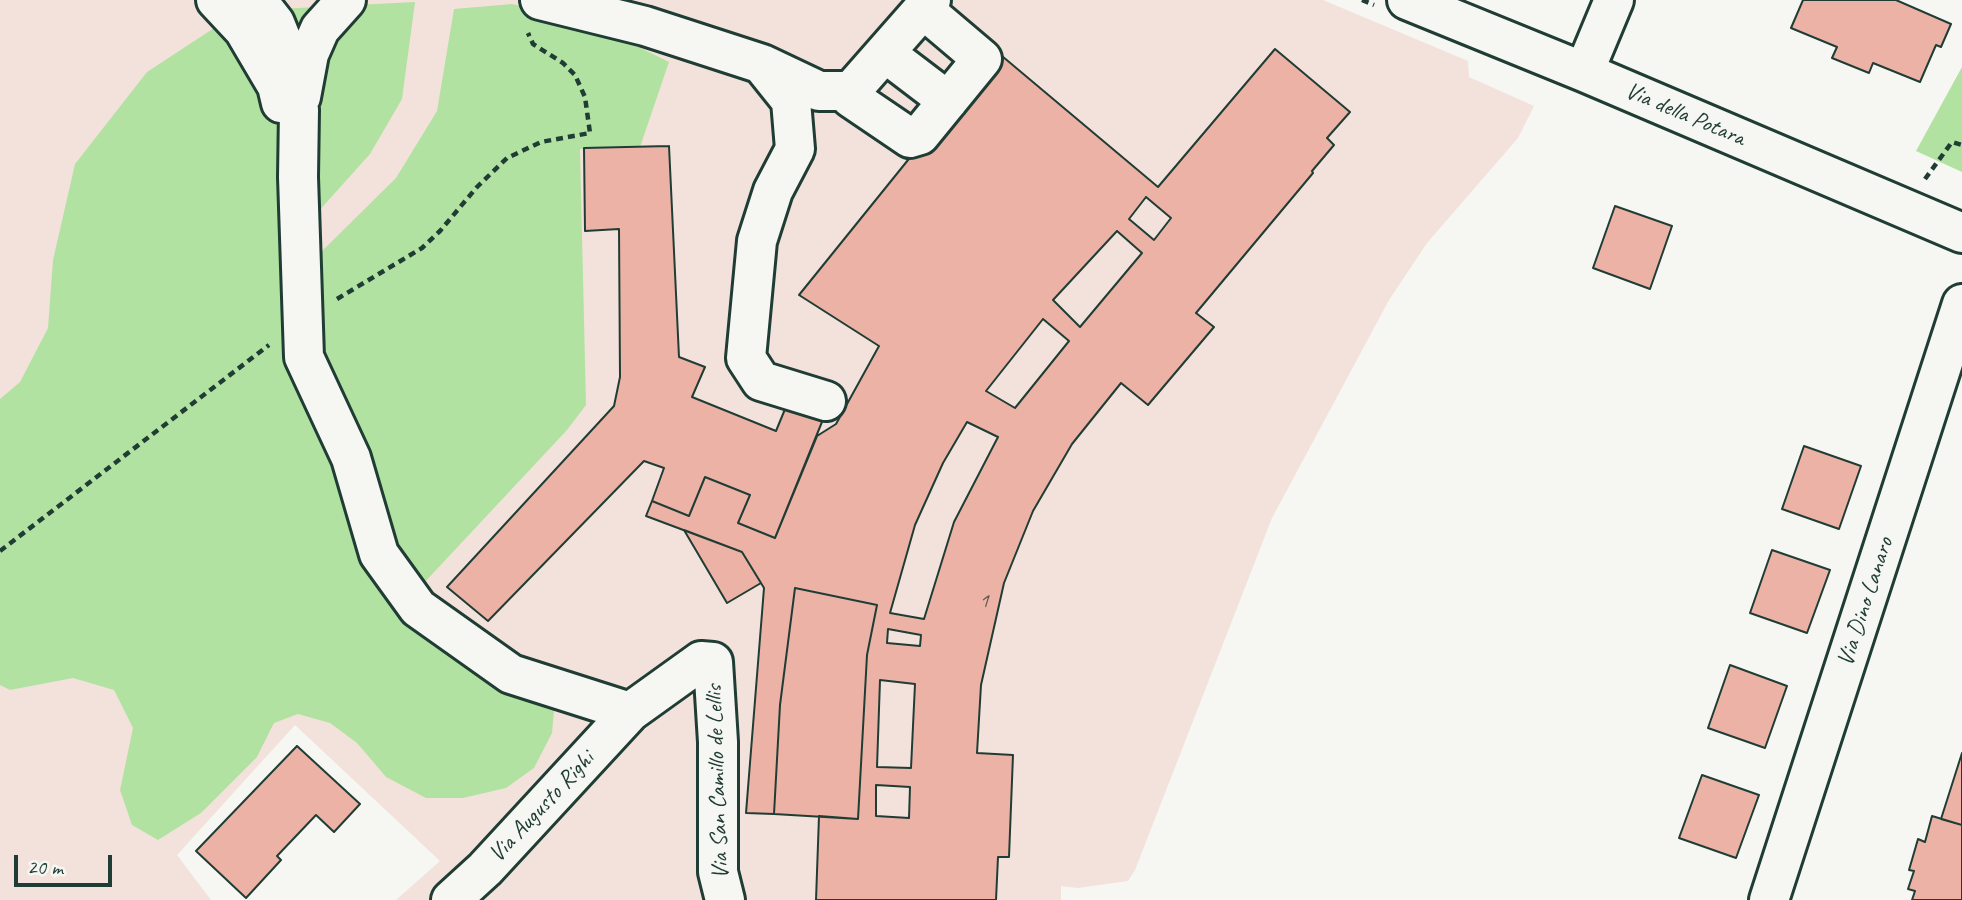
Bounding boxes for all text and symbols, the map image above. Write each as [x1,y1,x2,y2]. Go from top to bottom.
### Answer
street label: Via della Potara [1621,77,1749,153]
street label: Via Dino Lanaro [1832,534,1900,670]
house number: 1 [979,588,989,614]
street label: Via San Camillo de Lellis [700,684,736,880]
street label: Via Augusto Righi [483,745,601,869]
scale bar [18,841,116,885]
text: 20 m [27,854,63,880]

